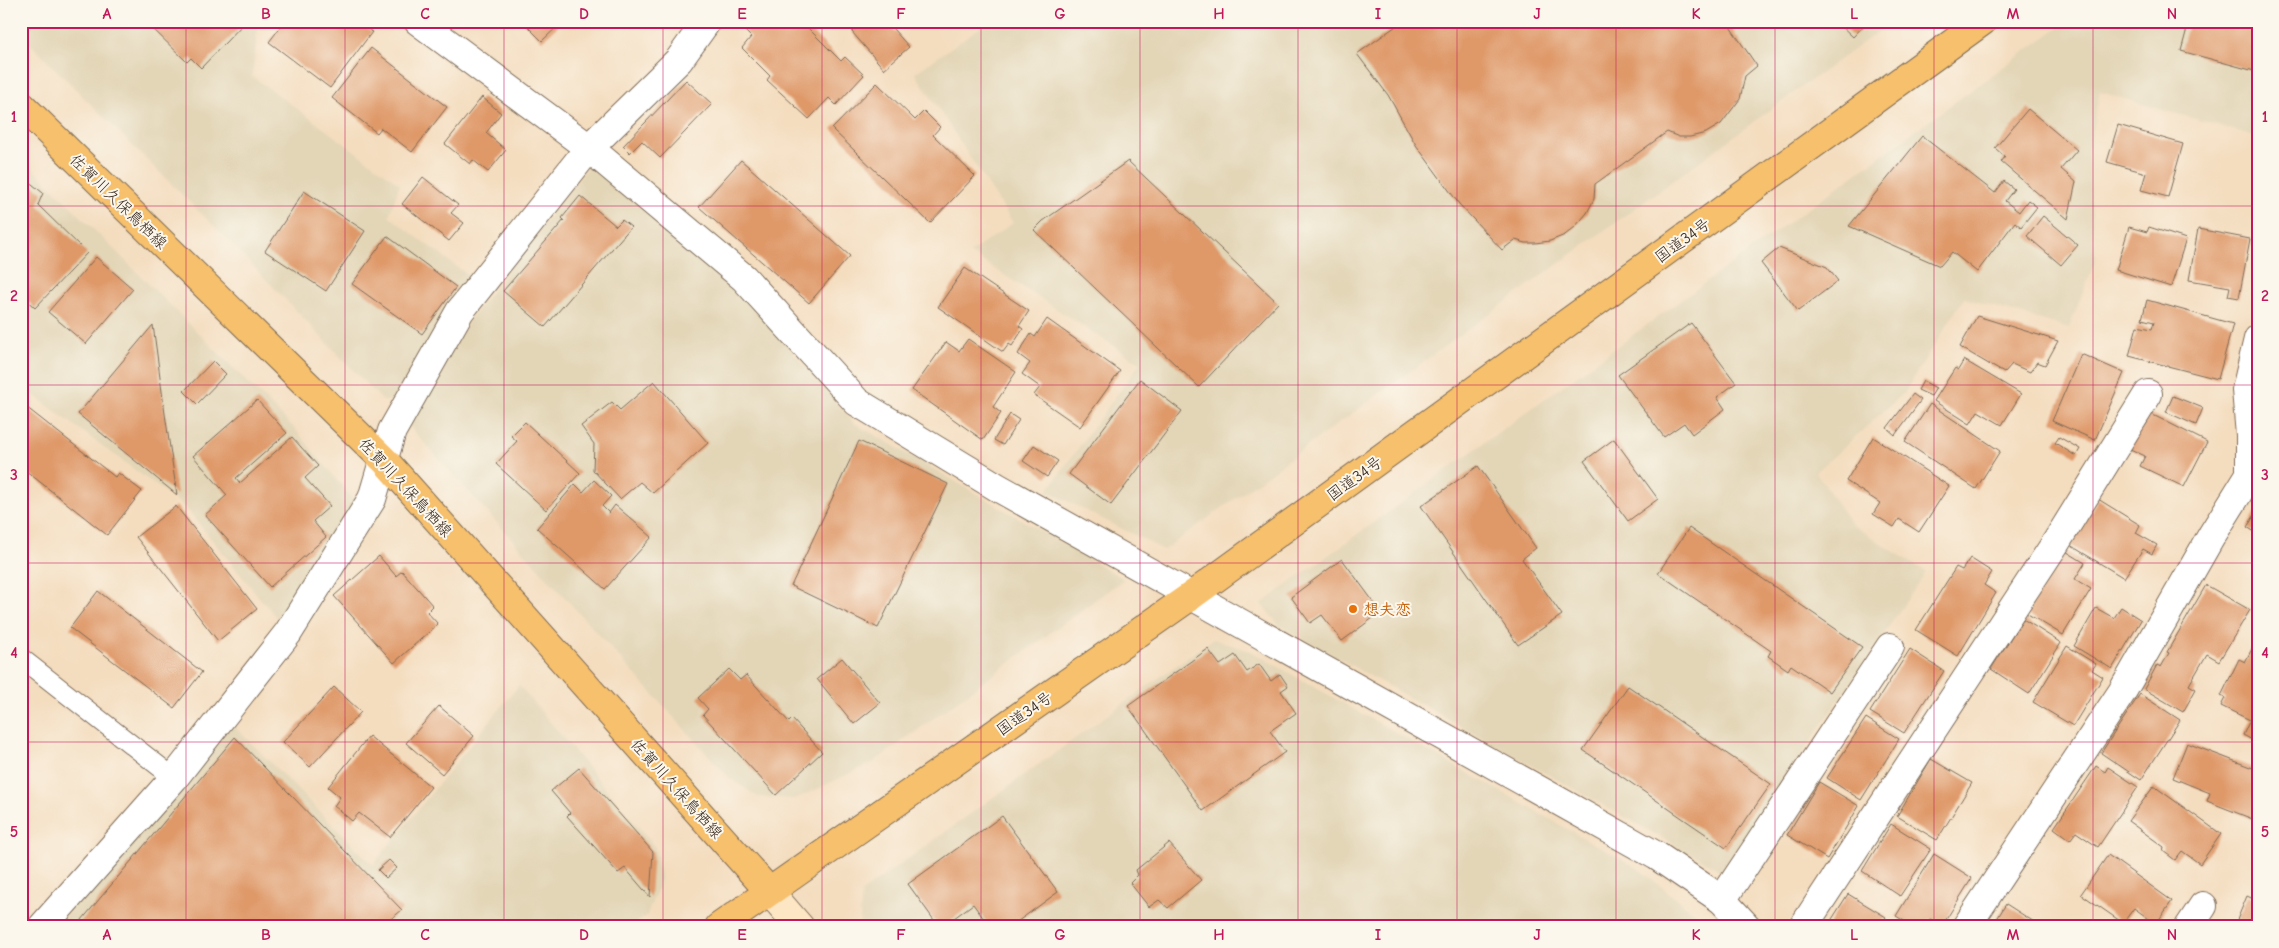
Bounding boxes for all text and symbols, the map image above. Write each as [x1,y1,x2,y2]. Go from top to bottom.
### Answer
text: A [103,5,112,23]
text: B [261,5,271,23]
text: C [420,5,430,23]
text: D [579,5,589,23]
text: E [737,5,747,23]
text: F [896,5,906,23]
text: G [1054,5,1066,23]
text: H [1213,5,1225,23]
text: I [1375,5,1381,23]
text: J [1533,5,1541,23]
text: K [1691,5,1701,23]
text: L [1850,5,1858,23]
text: M [2007,5,2020,23]
text: N [2167,5,2177,23]
text: 1 [11,108,17,126]
text: 1 [2262,108,2268,126]
street label: 佐賀川久保鳥栖線 [66,151,171,253]
street label: 国道34号 [1651,215,1714,267]
text: 2 [10,287,18,305]
text: 2 [2261,287,2269,305]
street label: 佐賀川久保鳥栖線 [355,435,456,541]
street label: 国道34号 [1323,453,1386,505]
text: 3 [10,466,18,484]
text: 3 [2261,466,2269,484]
place label: 想夫恋 [1363,601,1411,619]
marker: 想夫恋 [1347,603,1359,615]
text: 4 [10,644,18,662]
text: 4 [2261,644,2269,662]
street label: 国道34号 [993,688,1056,740]
street label: 佐賀川久保鳥栖線 [627,735,726,842]
text: 5 [10,823,18,841]
text: 5 [2261,823,2269,841]
text: A [103,926,112,944]
text: B [261,926,271,944]
text: C [420,926,430,944]
text: D [579,926,589,944]
text: E [737,926,747,944]
text: F [896,926,906,944]
text: G [1054,926,1066,944]
text: H [1213,926,1225,944]
text: I [1375,926,1381,944]
text: J [1533,926,1541,944]
text: K [1691,926,1701,944]
text: L [1850,926,1858,944]
text: M [2007,926,2020,944]
text: N [2167,926,2177,944]

